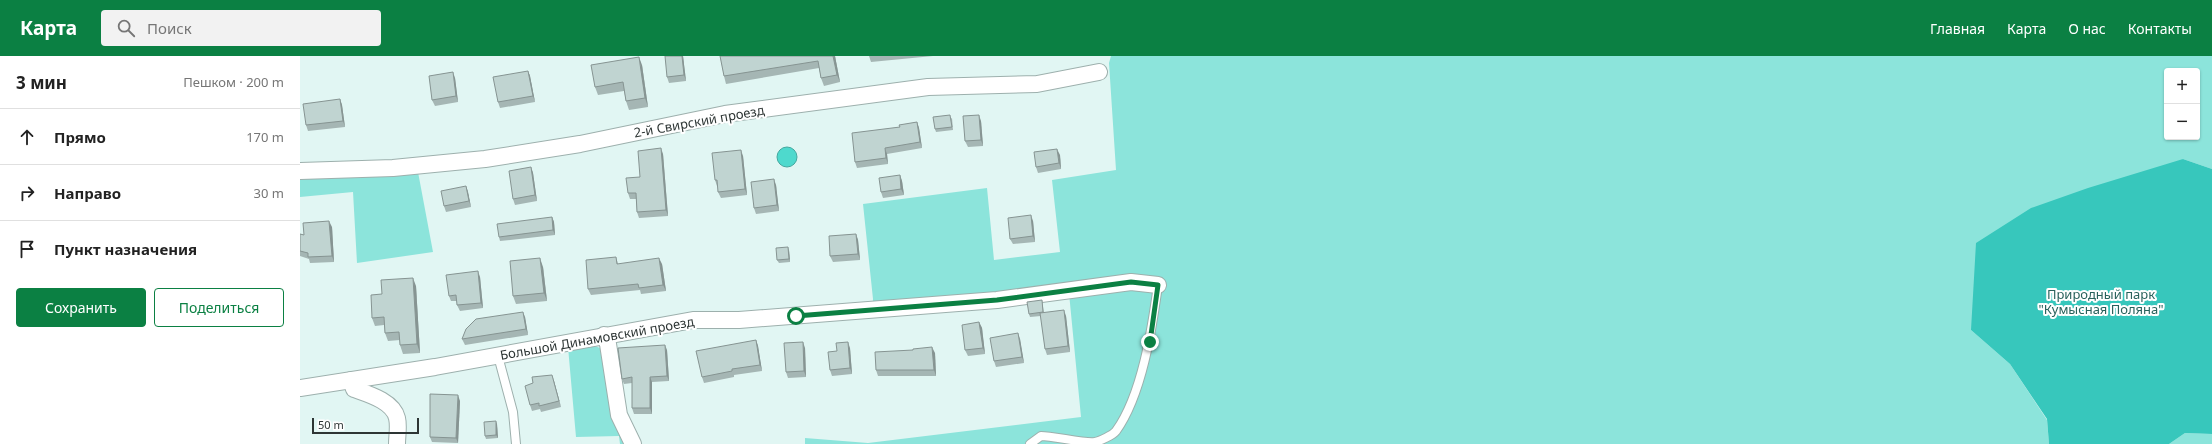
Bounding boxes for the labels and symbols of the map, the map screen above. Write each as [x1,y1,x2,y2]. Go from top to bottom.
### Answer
street label: 2-й Свирский проезд [632,101,766,141]
park label: Природный парк "Кумысная Поляна" [2038,285,2164,318]
route start [787,307,805,325]
street label: Большой Динамовский проезд [499,312,696,364]
route end [1141,333,1159,351]
scale bar [312,416,419,435]

